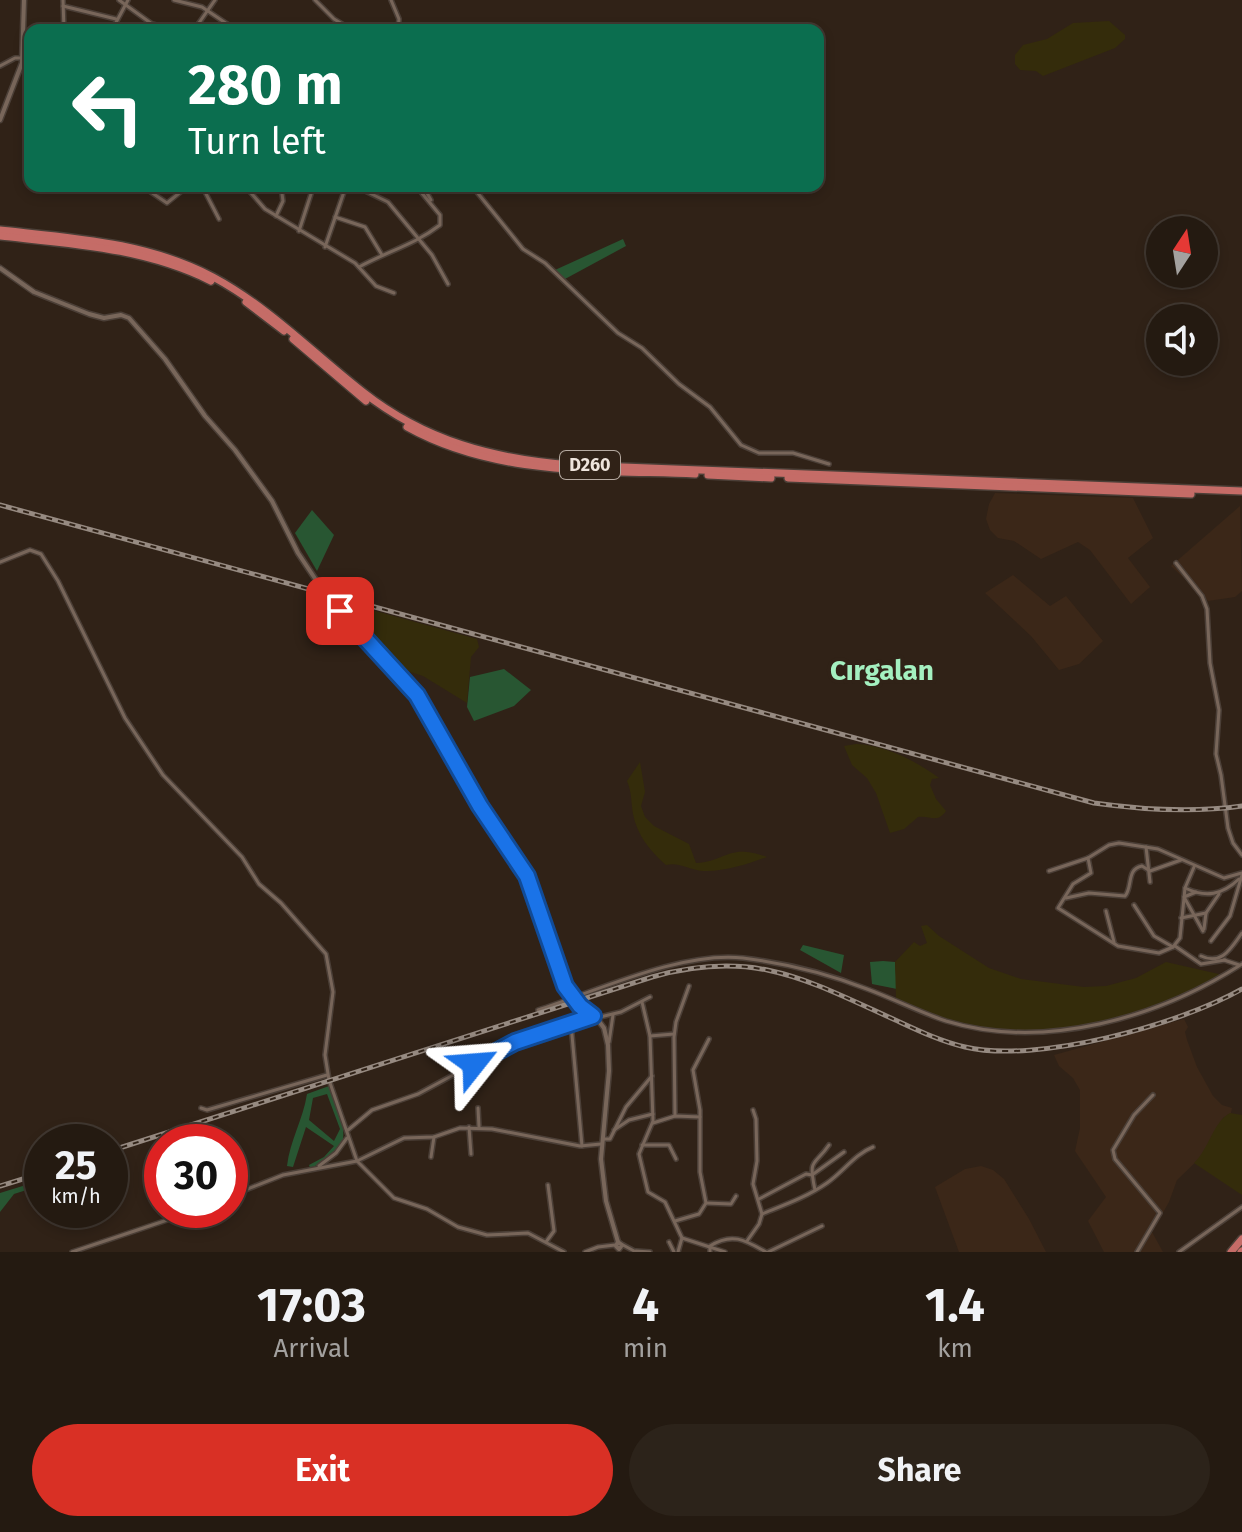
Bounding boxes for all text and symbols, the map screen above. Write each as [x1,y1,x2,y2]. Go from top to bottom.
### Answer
text: 280 m [188,52,343,119]
icon: left [56,56,160,160]
text: Turn left [188,120,326,164]
north arrow [1146,216,1218,288]
map controls [1146,216,1218,376]
button: sound [1146,304,1218,376]
road number: D260 [560,451,620,479]
pin [306,577,374,645]
icon: arrive [318,589,362,633]
district label: Cırgalan [830,654,934,687]
position arrow [432,1022,516,1106]
speed limit sign: 30 [144,1124,248,1228]
text: 25 [55,1142,97,1190]
text: km/h [51,1184,101,1208]
text: 17:03 [257,1276,366,1334]
text: 4 [632,1276,659,1334]
text: 1.4 [925,1276,985,1334]
text: Arrival [273,1333,350,1364]
text: min [623,1333,668,1364]
text: km [937,1333,973,1364]
button: Exit [32,1424,613,1516]
button: Share [629,1424,1210,1516]

